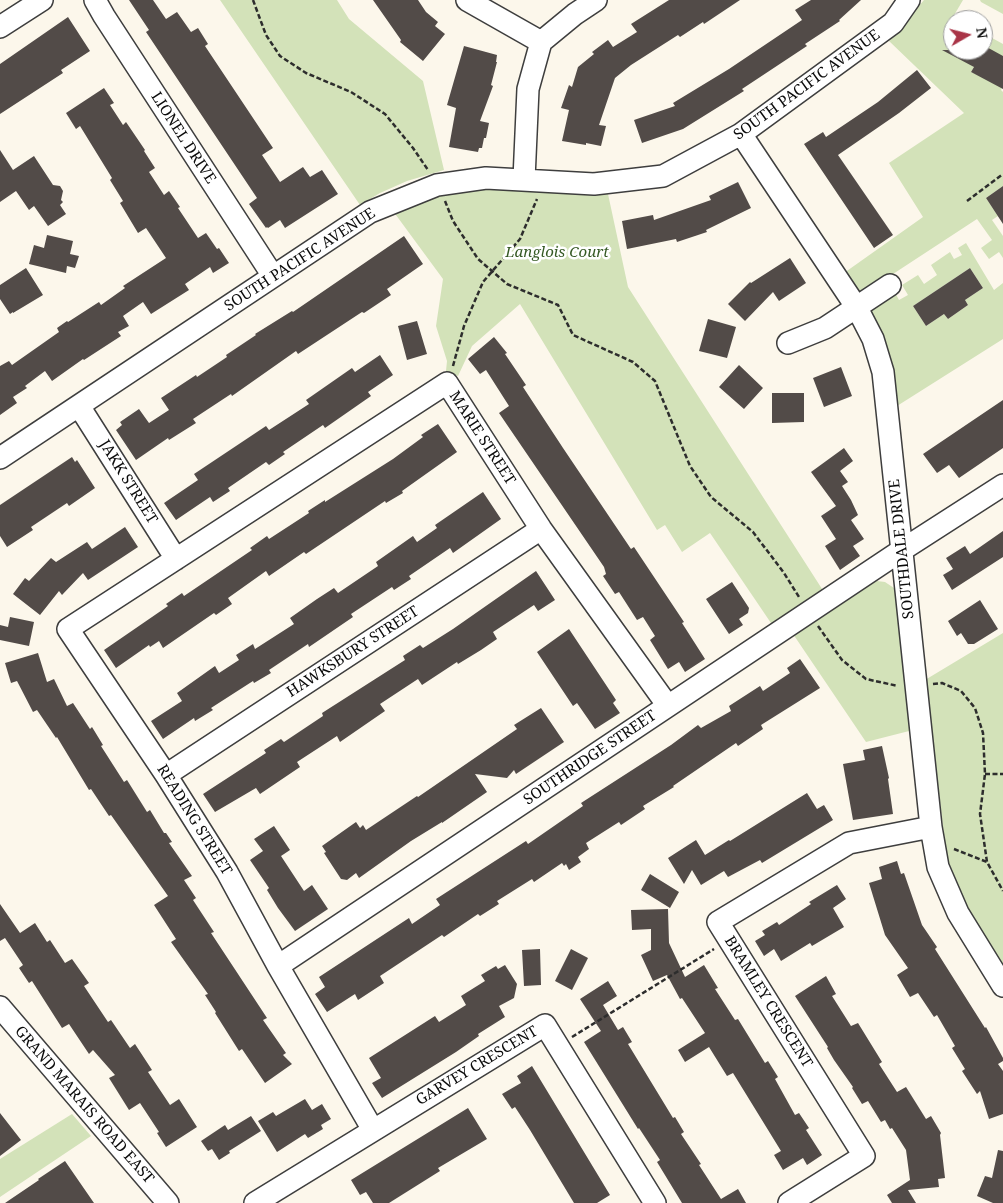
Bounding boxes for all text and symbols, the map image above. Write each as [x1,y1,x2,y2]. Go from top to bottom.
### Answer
north arrow [943,10,993,60]
street label: SOUTH PACIFIC AVENUE [730,26,884,144]
text: N [972,26,993,40]
street label: LIONEL DRIVE [147,89,219,187]
street label: SOUTH PACIFIC AVENUE [221,204,379,316]
park label: Langlois Court [505,244,609,262]
street label: MARIE STREET [445,388,519,488]
street label: JAKK STREET [95,437,161,527]
street label: SOUTHDALE DRIVE [886,478,918,620]
street label: HAWKSBURY STREET [284,603,422,701]
street label: SOUTHRIDGE STREET [520,707,660,809]
street label: READING STREET [153,761,235,879]
street label: BRAMLEY CRESCENT [720,933,816,1071]
street label: GRAND MARAIS ROAD EAST [11,1023,157,1187]
street label: GARVEY CRESCENT [413,1023,541,1109]

